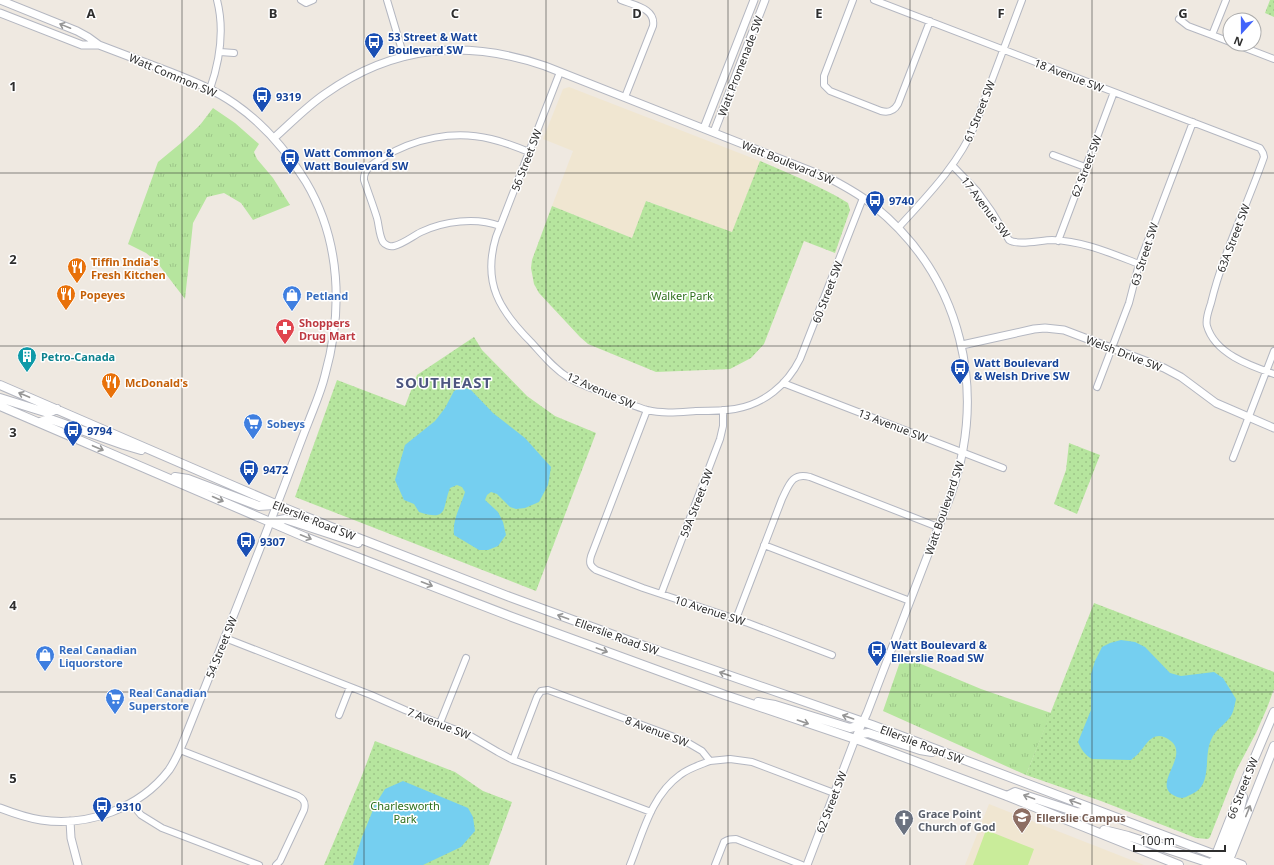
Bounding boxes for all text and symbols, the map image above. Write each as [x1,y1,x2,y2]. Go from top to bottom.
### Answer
text: A [87,4,96,22]
text: B [269,4,277,22]
text: C [451,4,459,22]
text: D [632,4,642,22]
text: E [815,4,823,22]
text: F [997,4,1005,22]
text: G [1178,4,1188,22]
north arrow [1222,12,1262,52]
street label: Watt Promenade SW [714,13,766,118]
one-way arrow [59,22,71,30]
place label: 53 Street & Watt Boulevard SW [388,29,478,57]
bus stop icon: 53 Street & Watt Boulevard SW [363,31,385,59]
text: N [1231,33,1245,50]
street label: Watt Common SW [127,50,220,101]
street label: 18 Avenue SW [1032,55,1107,95]
text: 1 [9,77,17,95]
street label: 61 Street SW [960,77,998,144]
bus stop icon: 9319 [251,85,273,113]
place label: 9319 [276,89,301,104]
street label: 56 Street SW [507,126,545,193]
street label: 62 Street SW [1067,132,1105,199]
street label: Watt Boulevard SW [740,137,837,188]
place label: Watt Common & Watt Boulevard SW [304,145,409,173]
bus stop icon: Watt Common & Watt Boulevard SW [279,147,301,175]
street label: 17 Avenue SW [958,173,1014,241]
bus stop icon: 9740 [864,189,886,217]
place label: 9740 [889,193,914,208]
street label: 63A Street SW [1213,201,1253,274]
street label: 63 Street SW [1127,220,1161,287]
text: 2 [9,250,17,268]
place label: Tiffin India's Fresh Kitchen [91,254,166,282]
restaurant icon: Tiffin India's Fresh Kitchen [66,256,88,284]
street label: 60 Street SW [808,258,846,325]
restaurant icon: Popeyes [55,283,77,311]
shop icon: Petland [281,284,303,312]
place label: Popeyes [80,287,126,302]
place label: Petland [306,288,348,303]
park label: Walker Park [651,288,713,303]
place label: Shoppers Drug Mart [299,315,356,343]
pharmacy icon: Shoppers Drug Mart [274,317,296,345]
street label: Welsh Drive SW [1084,332,1165,375]
building icon: Petro-Canada [16,345,38,373]
place label: Petro-Canada [41,349,115,364]
place label: Watt Boulevard & Welsh Drive SW [974,355,1070,383]
bus stop icon: Watt Boulevard & Welsh Drive SW [949,357,971,385]
street label: 12 Avenue SW [565,368,638,412]
restaurant icon: McDonald's [100,371,122,399]
district label: SOUTHEAST [396,372,492,392]
place label: McDonald's [125,375,189,390]
one-way arrow [18,391,30,398]
street label: 13 Avenue SW [856,405,931,445]
supermarket icon: Sobeys [242,412,264,440]
place label: Sobeys [267,416,306,431]
bus stop icon: 9794 [62,419,84,447]
text: 3 [9,423,17,441]
place label: 9794 [87,423,113,438]
one-way arrow [92,444,104,452]
bus stop icon: 9472 [238,458,260,486]
street label: Watt Boulevard SW [921,458,967,557]
place label: 9472 [263,462,288,477]
street label: 59A Street SW [676,466,716,539]
one-way arrow [211,496,223,503]
street label: Ellerslie Road SW [270,497,358,544]
bus stop icon: 9307 [235,530,257,558]
place label: 9307 [260,534,285,549]
one-way arrow [300,534,312,542]
one-way arrow [421,581,433,589]
street label: 10 Avenue SW [673,592,748,629]
text: 4 [9,596,17,614]
one-way arrow [558,612,570,620]
street label: 54 Street SW [202,613,240,680]
street label: Ellerslie Road SW [573,614,662,658]
place label: Watt Boulevard & Ellerslie Road SW [891,637,988,665]
bus stop icon: Watt Boulevard & Ellerslie Road SW [866,639,888,667]
place label: Real Canadian Liquorstore [59,642,137,670]
shop icon: Real Canadian Liquorstore [34,644,56,672]
one-way arrow [595,647,608,654]
one-way arrow [720,670,732,678]
place label: Real Canadian Superstore [129,685,207,713]
supermarket icon: Real Canadian Superstore [104,687,126,715]
street label: 7 Avenue SW [405,704,474,743]
street label: 8 Avenue SW [623,712,692,750]
one-way arrow [842,712,854,720]
one-way arrow [797,718,809,726]
street label: Ellerslie Road SW [878,721,967,767]
street label: 66 Street SW [1223,754,1261,821]
street label: 62 Street SW [812,768,850,835]
text: 5 [9,769,17,787]
one-way arrow [1024,792,1036,800]
bus stop icon: 9310 [91,795,113,823]
one-way arrow [1069,797,1081,805]
park label: Charlesworth Park [370,798,440,826]
place label: 9310 [116,799,141,814]
one-way arrow [1245,805,1253,817]
place label: Grace Point Church of God [918,806,996,834]
school or university icon: Ellerslie Campus [1011,806,1033,834]
church icon: Grace Point Church of God [893,808,915,836]
place label: Ellerslie Campus [1036,810,1126,825]
scale bar [1134,827,1225,853]
text: 100 m [1140,832,1175,849]

